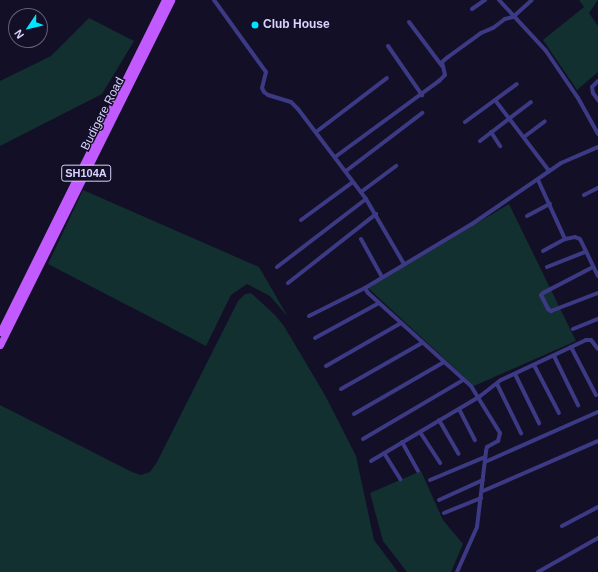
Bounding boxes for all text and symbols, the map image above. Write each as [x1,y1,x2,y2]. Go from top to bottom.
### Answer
north arrow [8,8,48,48]
place label: Club House [263,18,330,32]
marker: Club House [250,20,260,30]
text: N [12,28,26,41]
street label: Budigere Road [78,75,128,153]
road number: SH104A [61,164,111,182]

